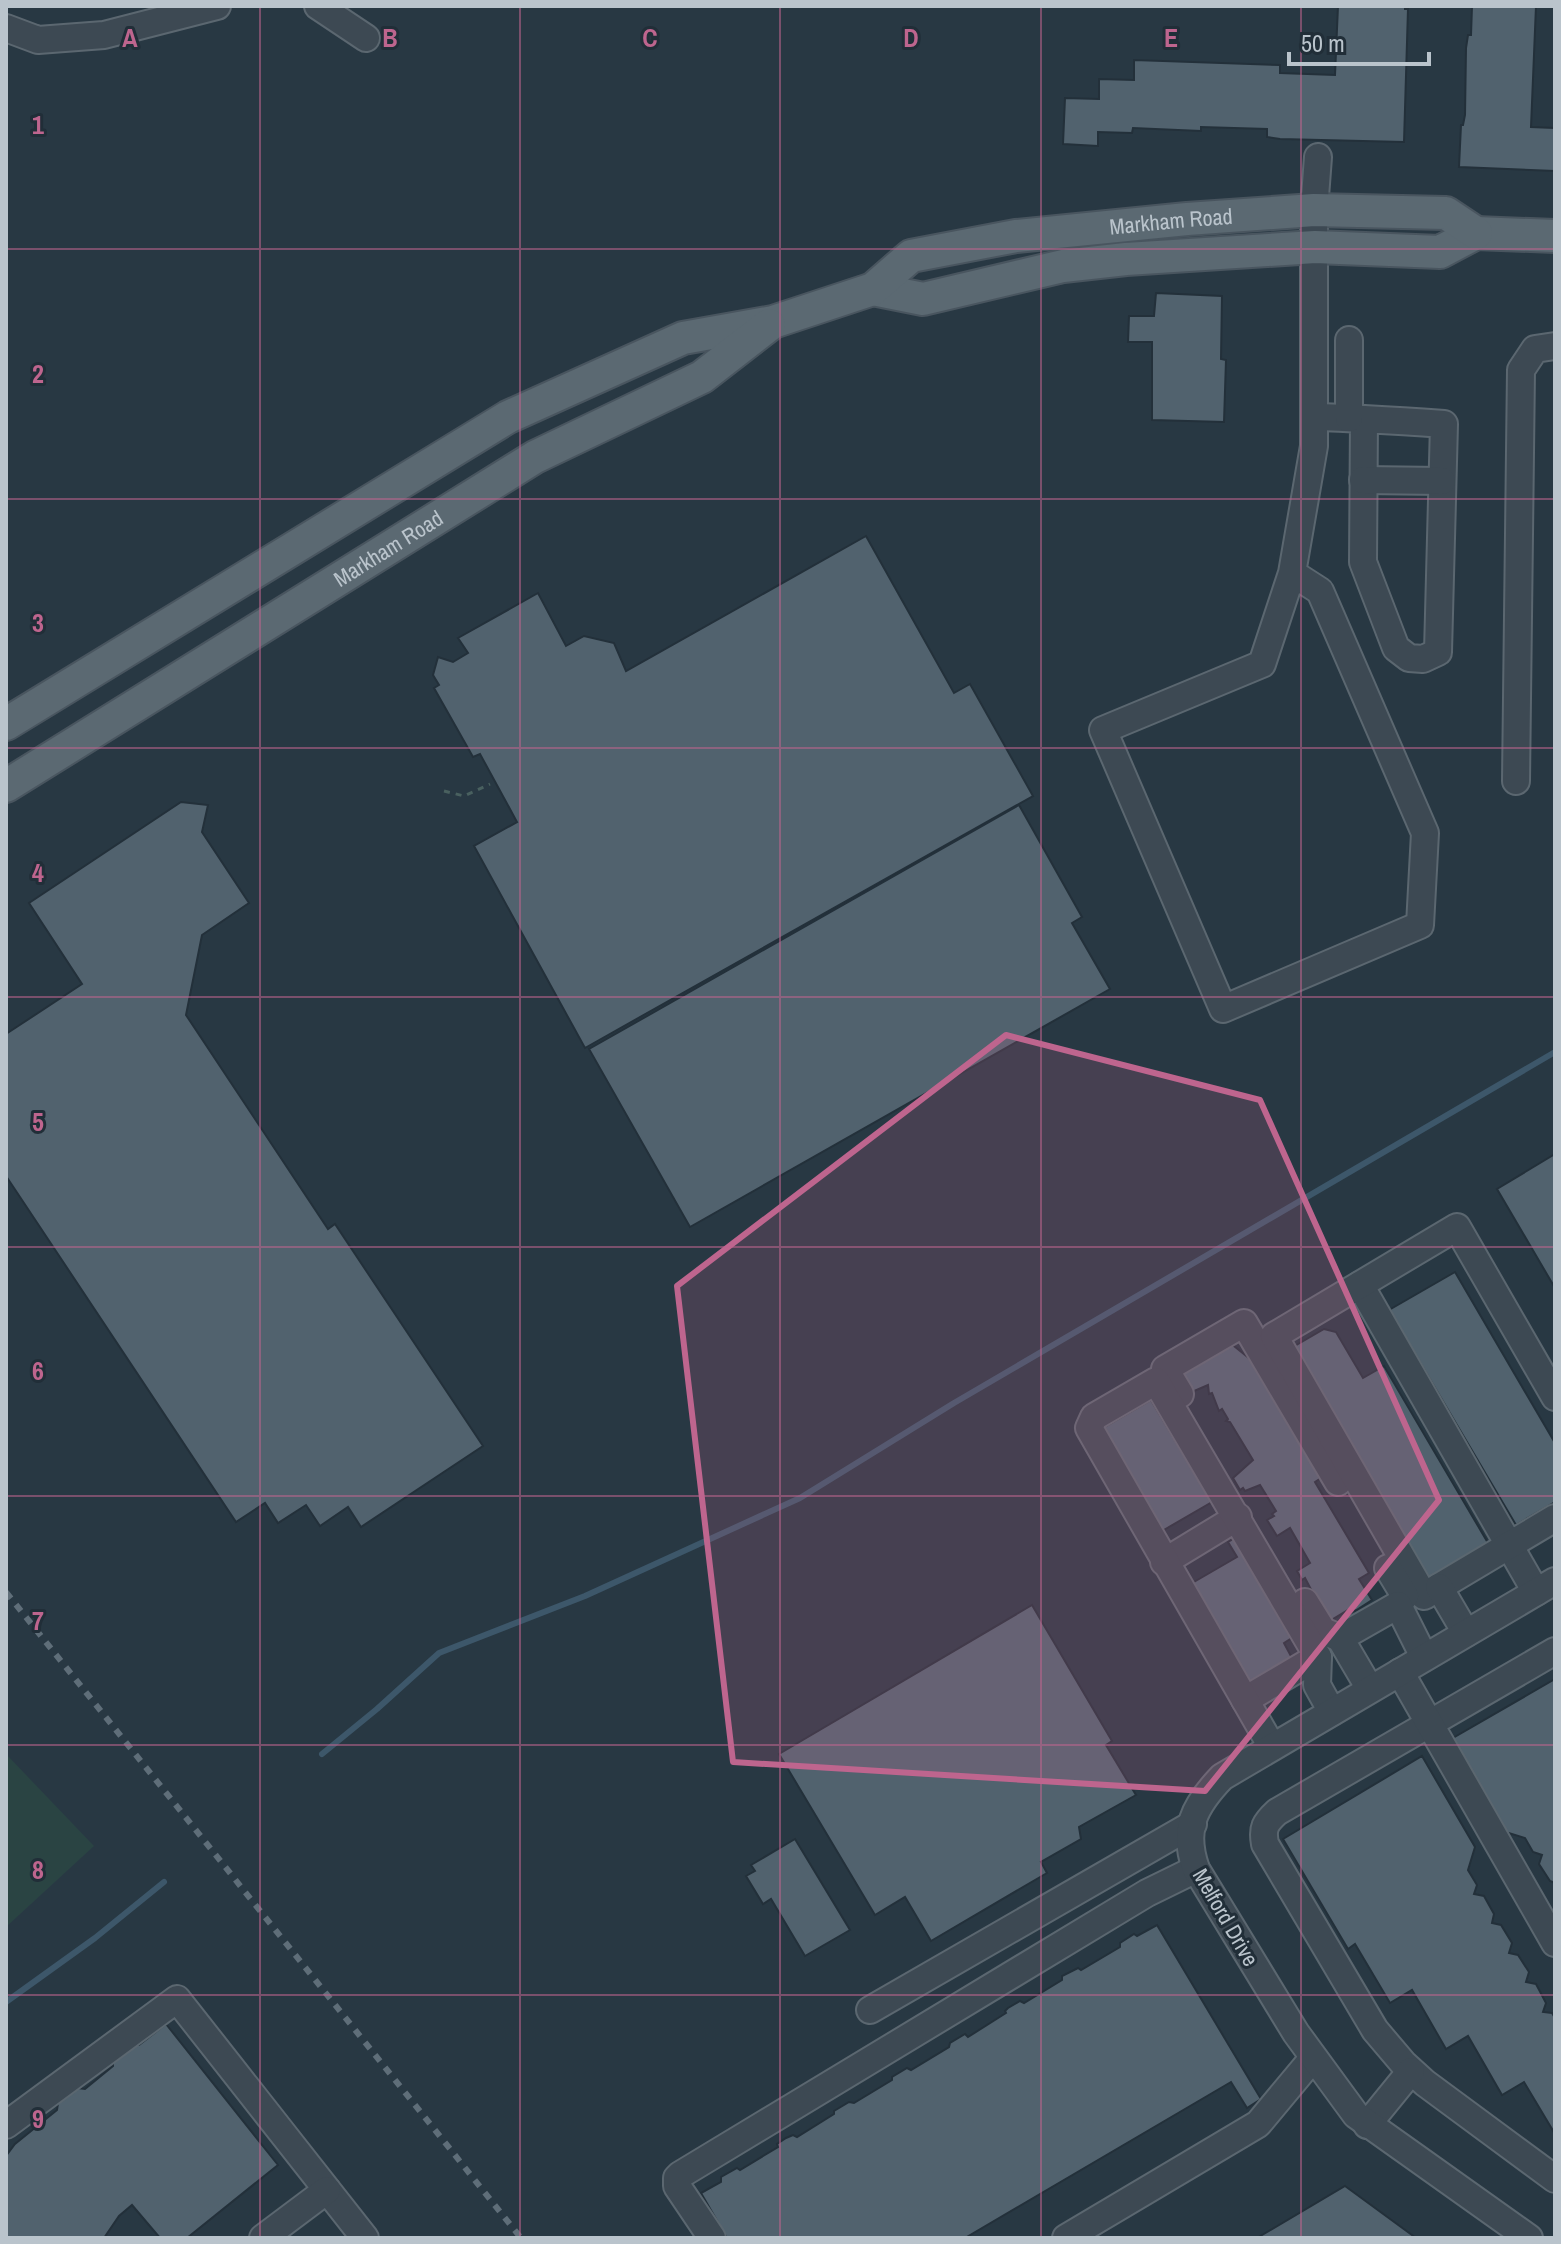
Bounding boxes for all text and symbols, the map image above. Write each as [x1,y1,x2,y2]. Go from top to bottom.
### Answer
scale bar [1289,16,1429,66]
text: A [122,20,138,55]
text: B [382,20,398,55]
text: C [642,20,658,55]
text: D [903,20,919,55]
text: E [1164,20,1178,55]
text: 50 m [1301,27,1345,59]
text: 1 [32,107,44,142]
street label: Markham Road [1108,201,1233,242]
text: 2 [32,356,44,391]
street label: Markham Road [328,503,448,594]
text: 3 [32,605,44,640]
text: 4 [32,855,44,890]
text: 5 [32,1104,44,1139]
text: 6 [32,1353,44,1388]
text: 7 [32,1603,44,1638]
text: 8 [32,1852,44,1887]
street label: Melford Drive [1186,1863,1266,1971]
text: 9 [32,2101,44,2136]

